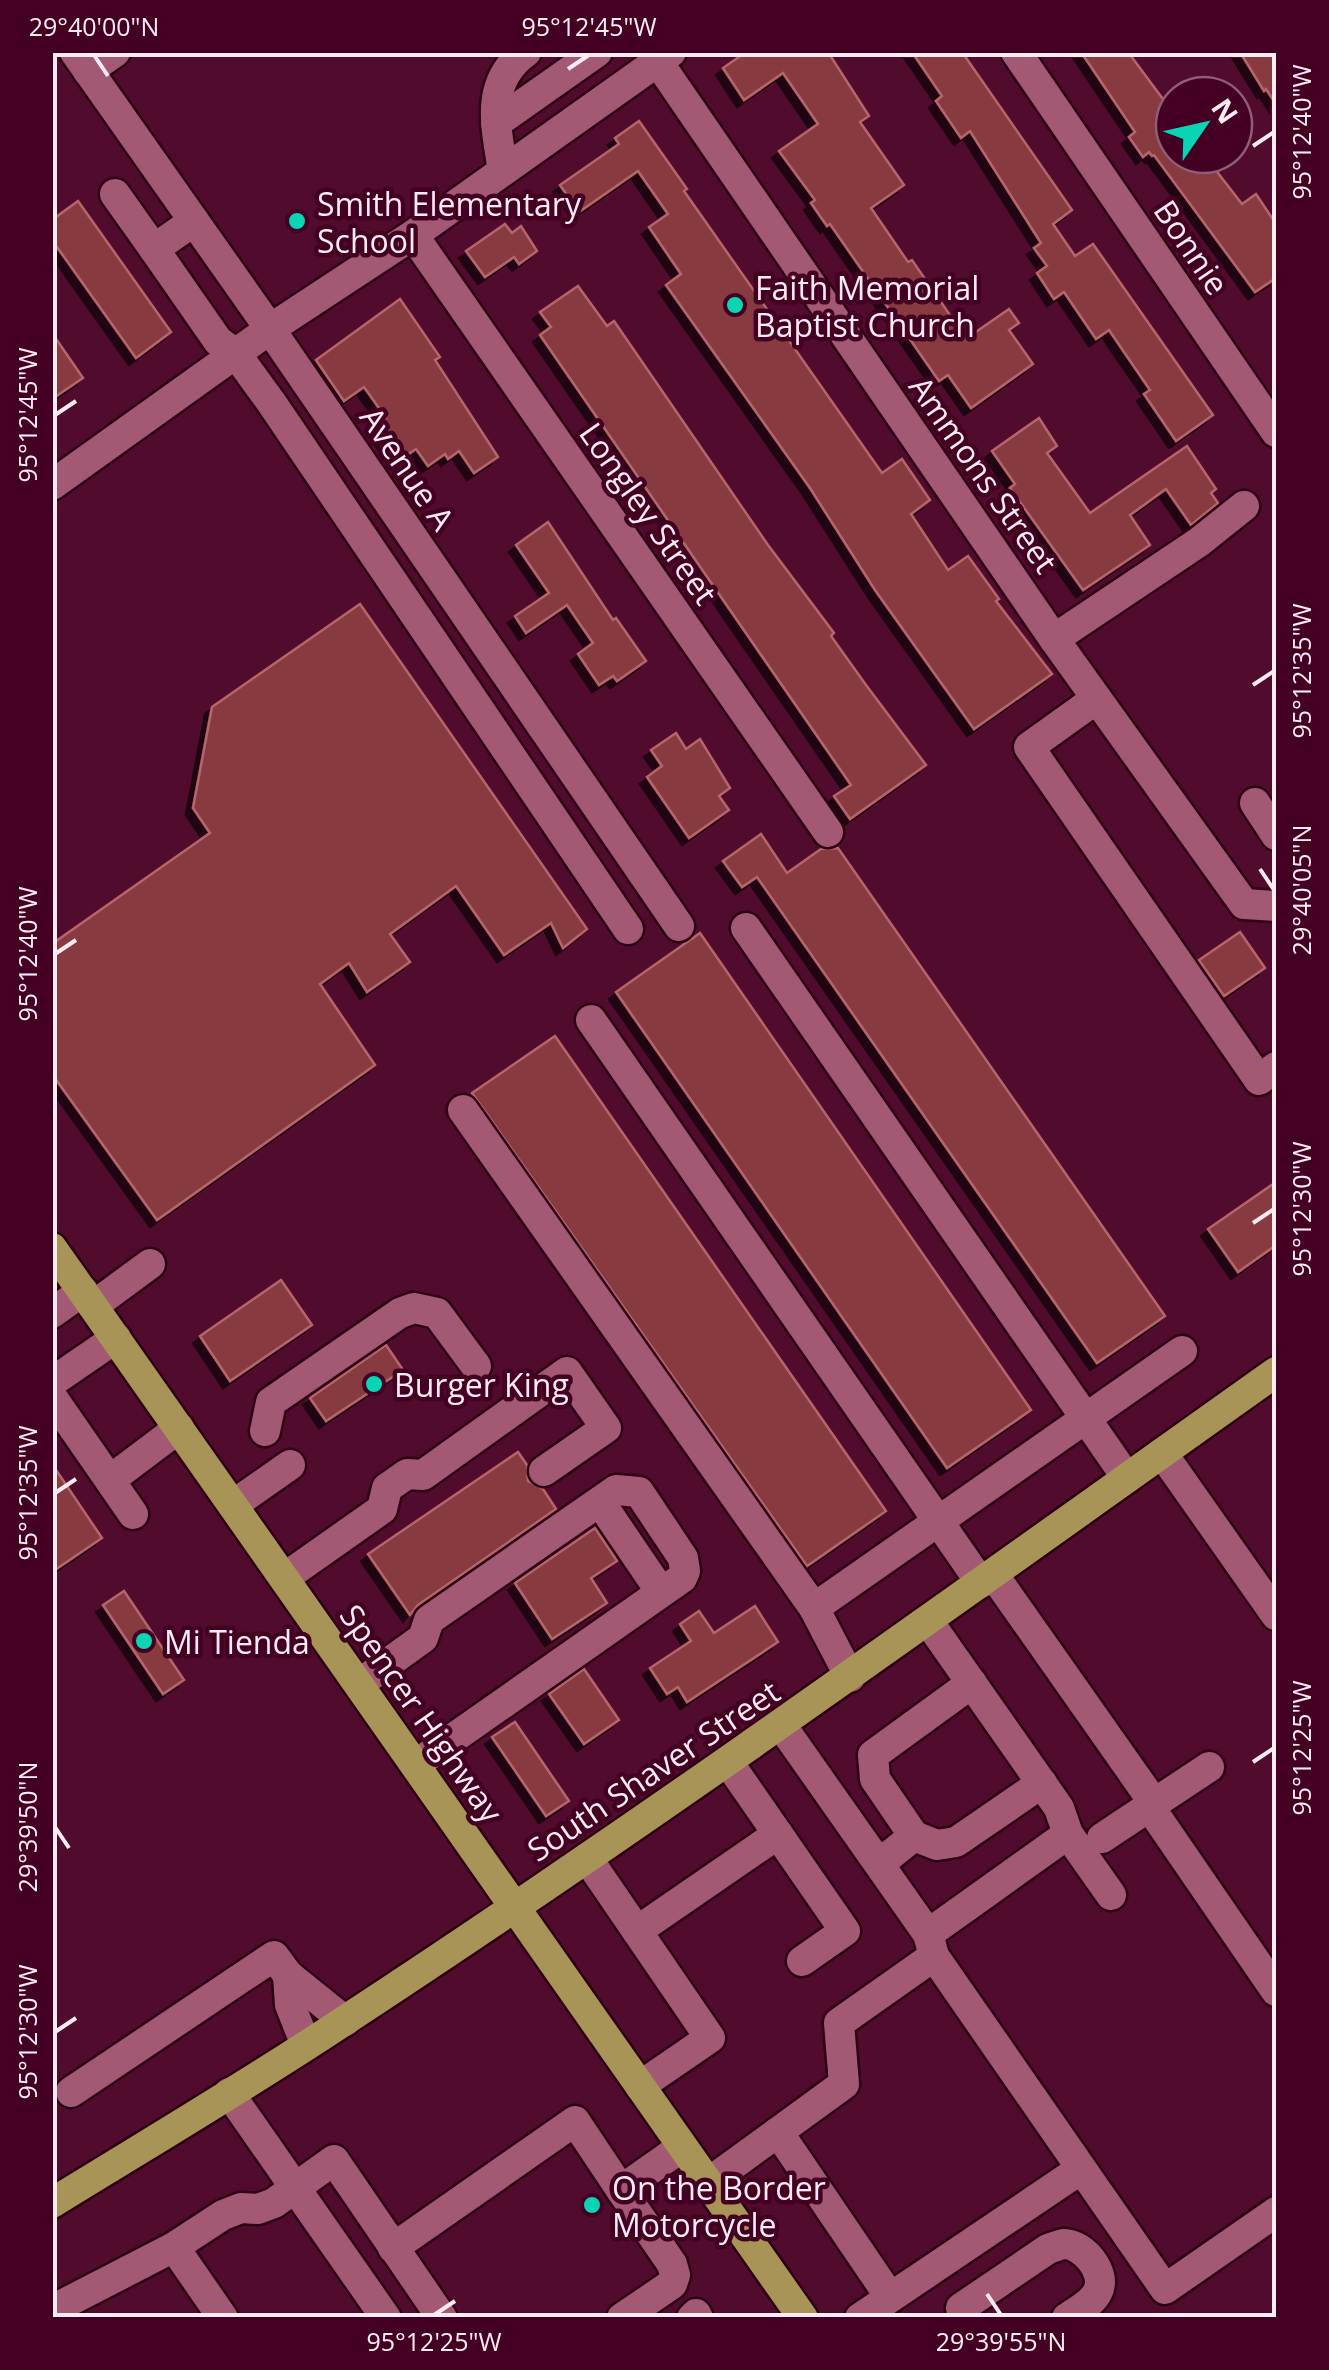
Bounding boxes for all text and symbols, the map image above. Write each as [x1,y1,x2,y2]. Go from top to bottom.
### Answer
text: 29°40'00"N [29,9,159,43]
text: 95°12'45"W [522,9,657,43]
text: 95°12'40"W [1284,65,1318,200]
north arrow [1154,75,1254,175]
text: N [1203,90,1248,131]
place label: Smith Elementary School [317,182,582,262]
street label: Bonnie [1145,191,1239,303]
marker: Smith Elementary School [286,210,308,232]
place label: Faith Memorial Baptist Church [755,266,979,346]
marker: Faith Memorial Baptist Church [724,294,746,316]
text: 95°12'45"W [10,348,44,483]
street label: Ammons Street [900,367,1068,581]
street label: Avenue A [351,398,465,539]
street label: Longley Street [570,414,728,612]
text: 95°12'35"W [1284,604,1318,739]
text: 29°40'05"N [1284,825,1318,955]
text: 95°12'40"W [10,887,44,1022]
text: 95°12'30"W [1284,1142,1318,1277]
place label: Burger King [394,1363,569,1406]
marker: Burger King [363,1373,385,1395]
text: 95°12'35"W [10,1426,44,1561]
street label: Spencer Highway [331,1596,514,1831]
place label: Mi Tienda [164,1620,310,1663]
marker: Mi Tienda [133,1630,155,1652]
street label: South Shaver Street [519,1670,787,1870]
text: 95°12'25"W [1284,1681,1318,1816]
text: 29°39'50"N [10,1762,44,1892]
text: 95°12'30"W [10,1965,44,2100]
place label: On the Border Motorcycle [612,2166,826,2246]
marker: On the Border Motorcycle [581,2194,603,2216]
text: 95°12'25"W [367,2324,502,2358]
text: 29°39'55"N [936,2324,1066,2358]

